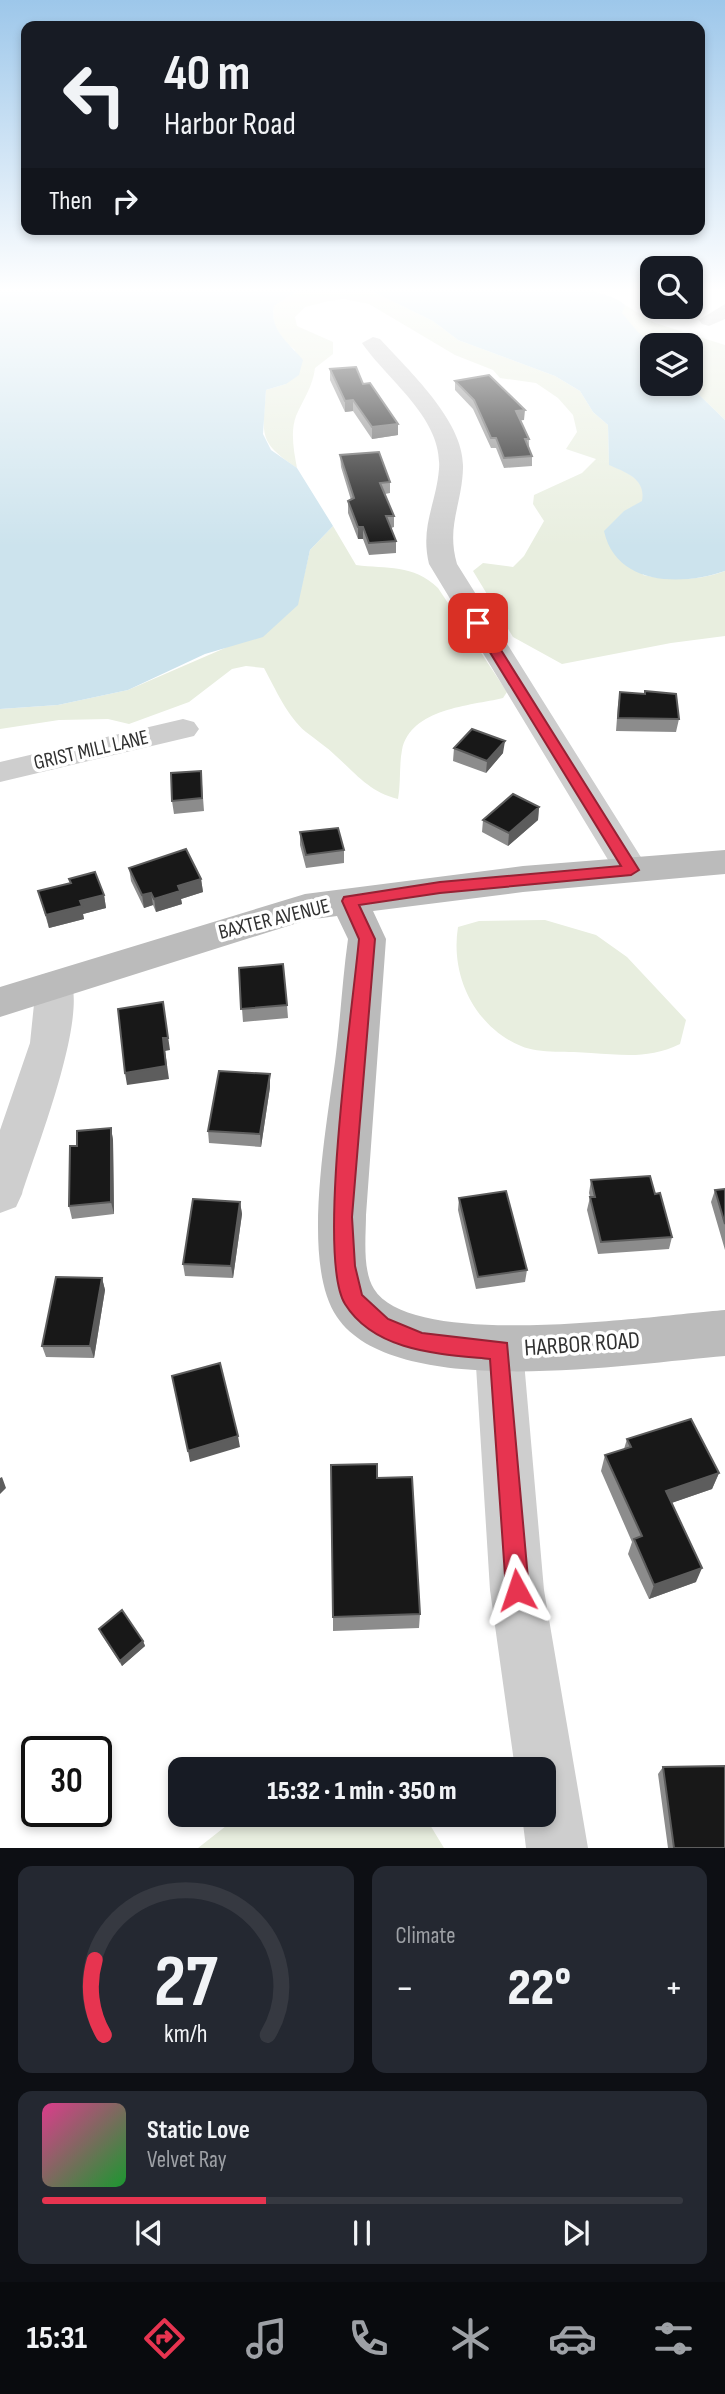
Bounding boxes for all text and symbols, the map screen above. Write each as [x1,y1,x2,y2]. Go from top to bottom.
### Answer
text: 40 m [164,45,250,104]
icon: left [49,49,140,140]
text: Harbor Road [164,105,296,144]
icon: right [106,182,144,220]
text: Then [49,186,92,217]
map controls [640,256,703,396]
button: search [640,256,703,319]
button: layers [640,333,703,396]
pin [448,593,508,653]
icon: arrive [459,604,497,642]
street label: GRIST MILL LANE [31,725,151,775]
street label: BAXTER AVENUE [216,893,332,945]
street label: HARBOR ROAD [523,1325,641,1363]
position arrow [480,1553,554,1627]
speed limit sign: 30 [21,1736,112,1827]
text: 15:32 · 1 min · 350 m [267,1776,457,1807]
text: Climate [396,1922,455,1950]
text: 27 [154,1940,218,2028]
text: 22° [507,1957,571,2020]
text: − [396,1966,414,2011]
text: + [664,1966,683,2011]
text: km/h [164,2019,207,2050]
text: Static Love [147,2115,250,2146]
text: Velvet Ray [147,2146,227,2174]
icon: previous [130,2214,168,2252]
icon: pause [343,2214,381,2252]
icon: next [557,2214,595,2252]
icon: directions [140,2314,189,2363]
icon: music [242,2314,291,2363]
icon: phone [344,2314,393,2363]
icon: climate [446,2314,495,2363]
icon: car [548,2314,597,2363]
icon: filters [649,2314,698,2363]
text: 15:31 [26,2319,87,2358]

